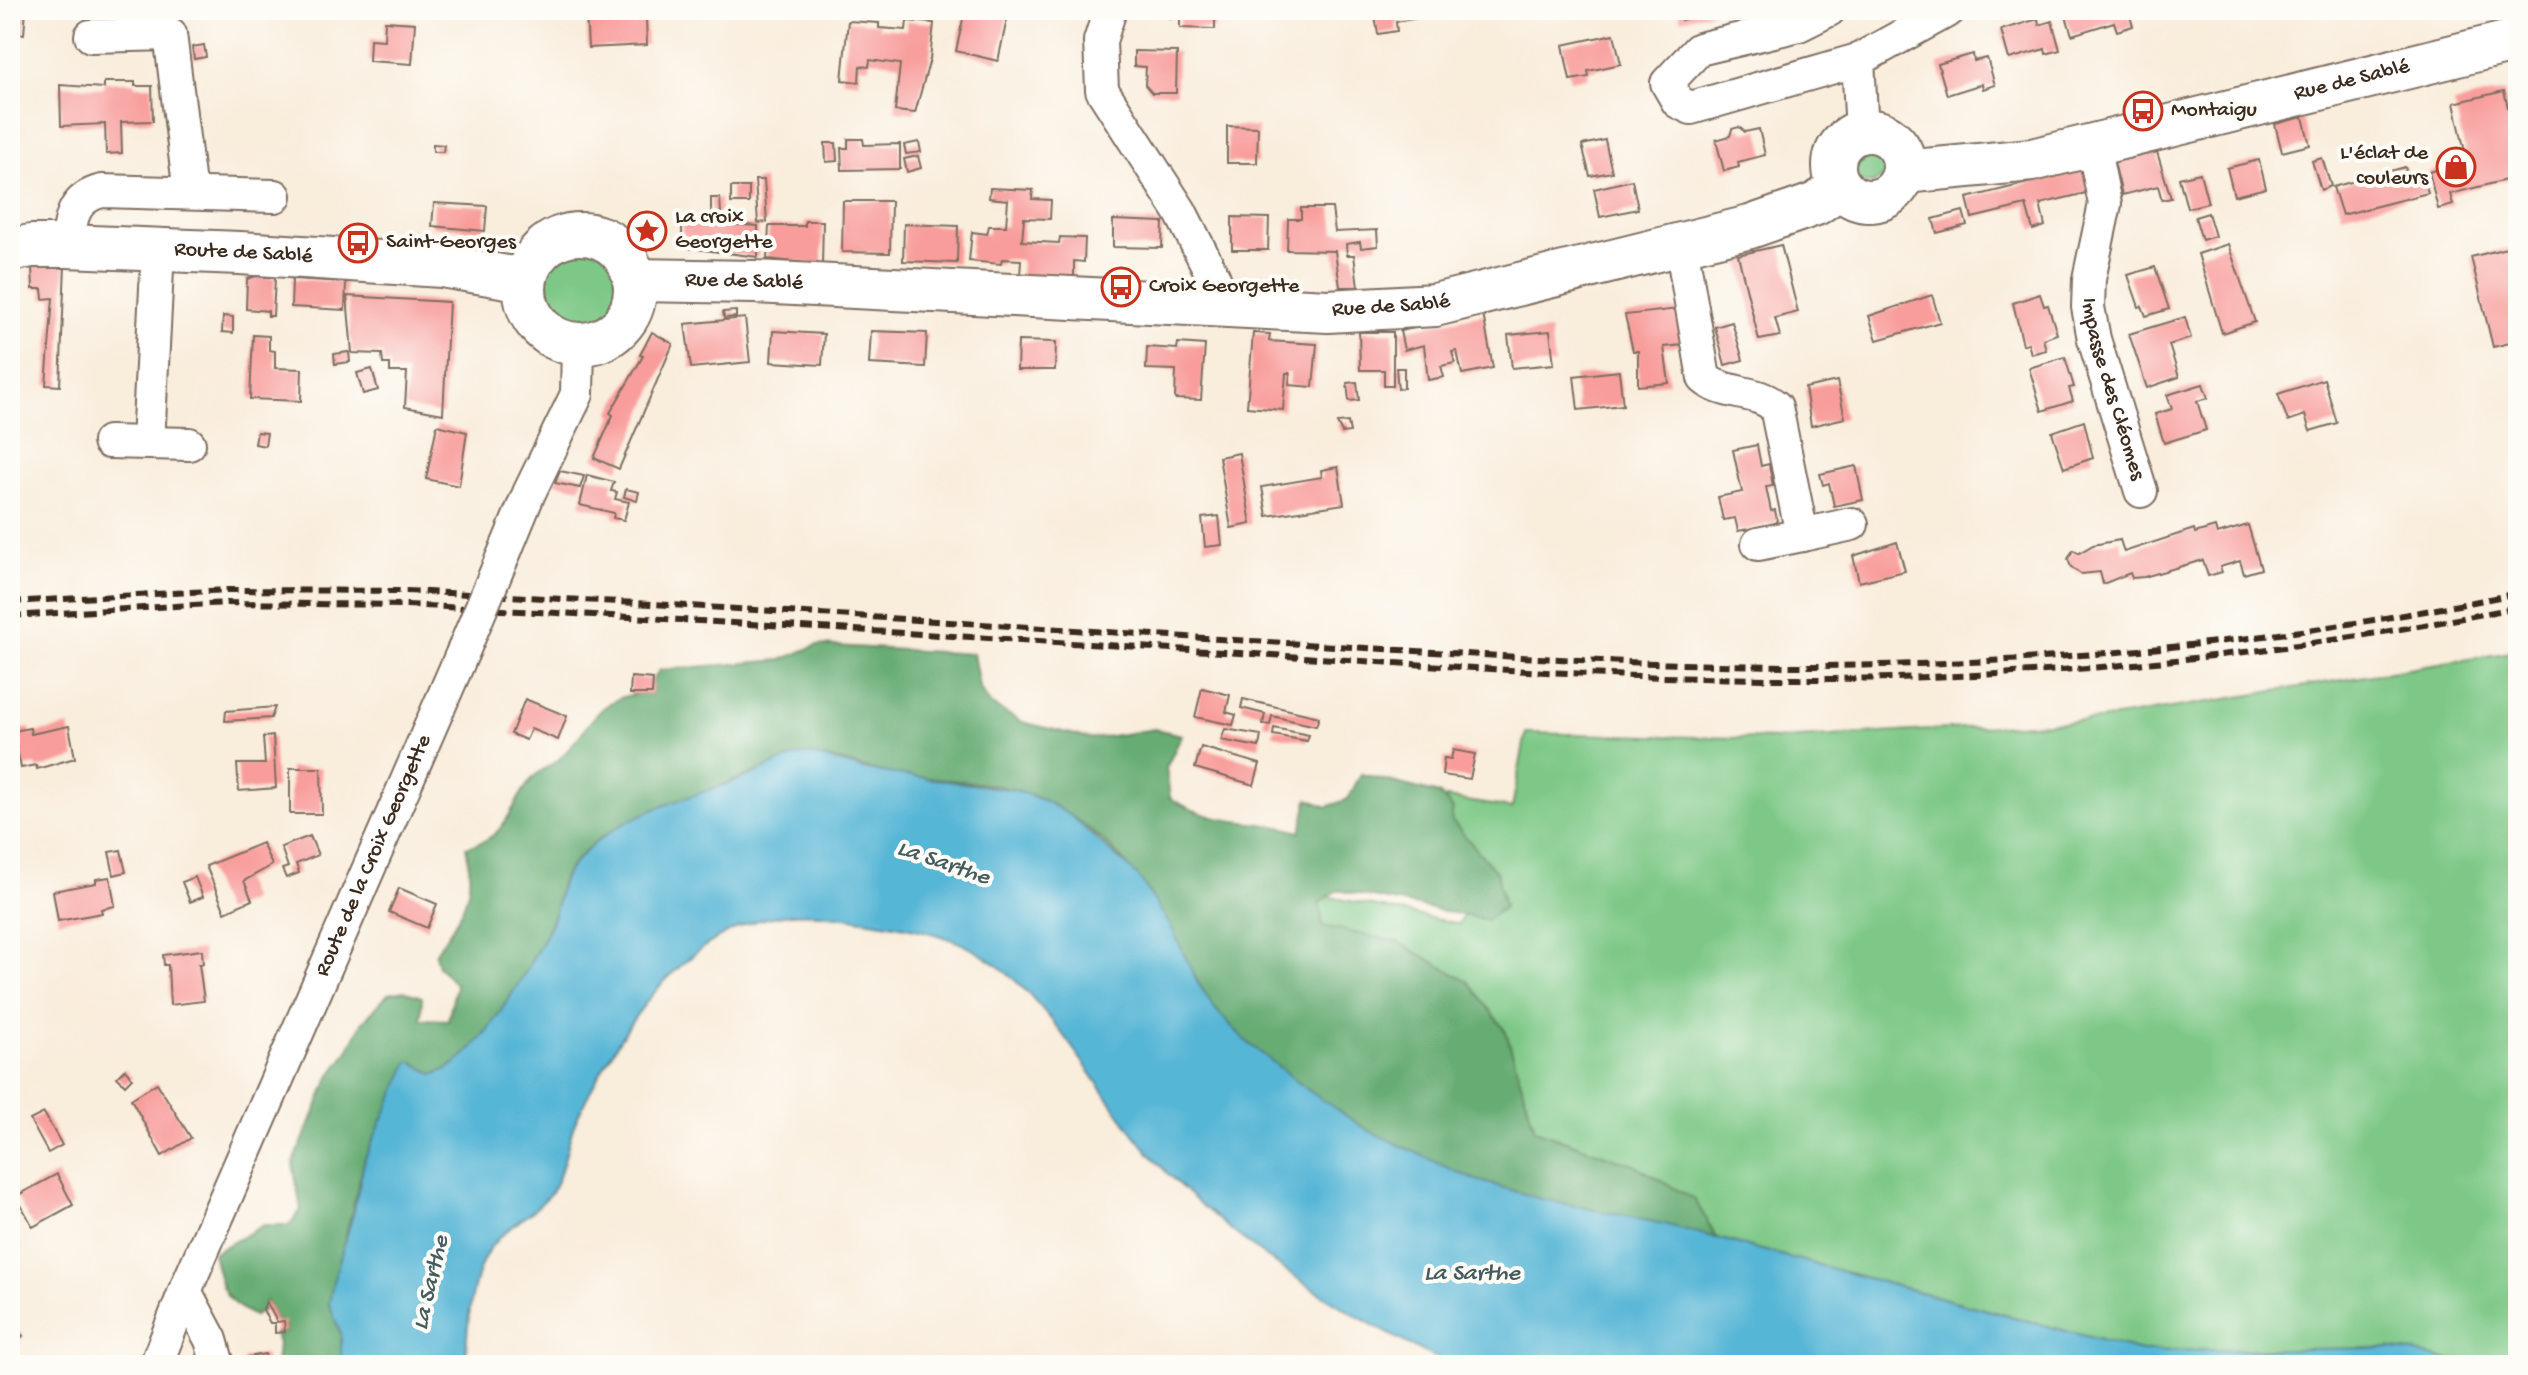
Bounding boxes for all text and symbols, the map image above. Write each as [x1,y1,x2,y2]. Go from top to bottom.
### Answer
street label: Rue de Sablé [2291,54,2413,108]
bus stop icon: Montaigu [2122,90,2164,132]
place label: Montaigu [2171,98,2257,124]
place label: L'éclat de couleurs [2340,141,2429,192]
shop icon: L'éclat de couleurs [2435,146,2477,188]
place label: La croix Georgette [675,205,773,256]
place icon: La croix Georgette [626,210,668,252]
bus stop icon: Saint-Georges [337,222,379,264]
place label: Saint-Georges [386,230,517,256]
street label: Route de Sablé [174,237,314,271]
bus stop icon: Croix Georgette [1100,266,1142,308]
street label: Rue de Sablé [685,268,804,297]
place label: Croix Georgette [1149,274,1300,300]
street label: Rue de Sablé [1331,289,1453,324]
street label: Impasse des Cléomes [2074,297,2150,484]
street label: Route de la Croix Georgette [310,730,438,981]
water label: La Sarthe [893,835,995,894]
water label: La Sarthe [407,1231,457,1333]
water label: La Sarthe [1424,1260,1522,1289]

